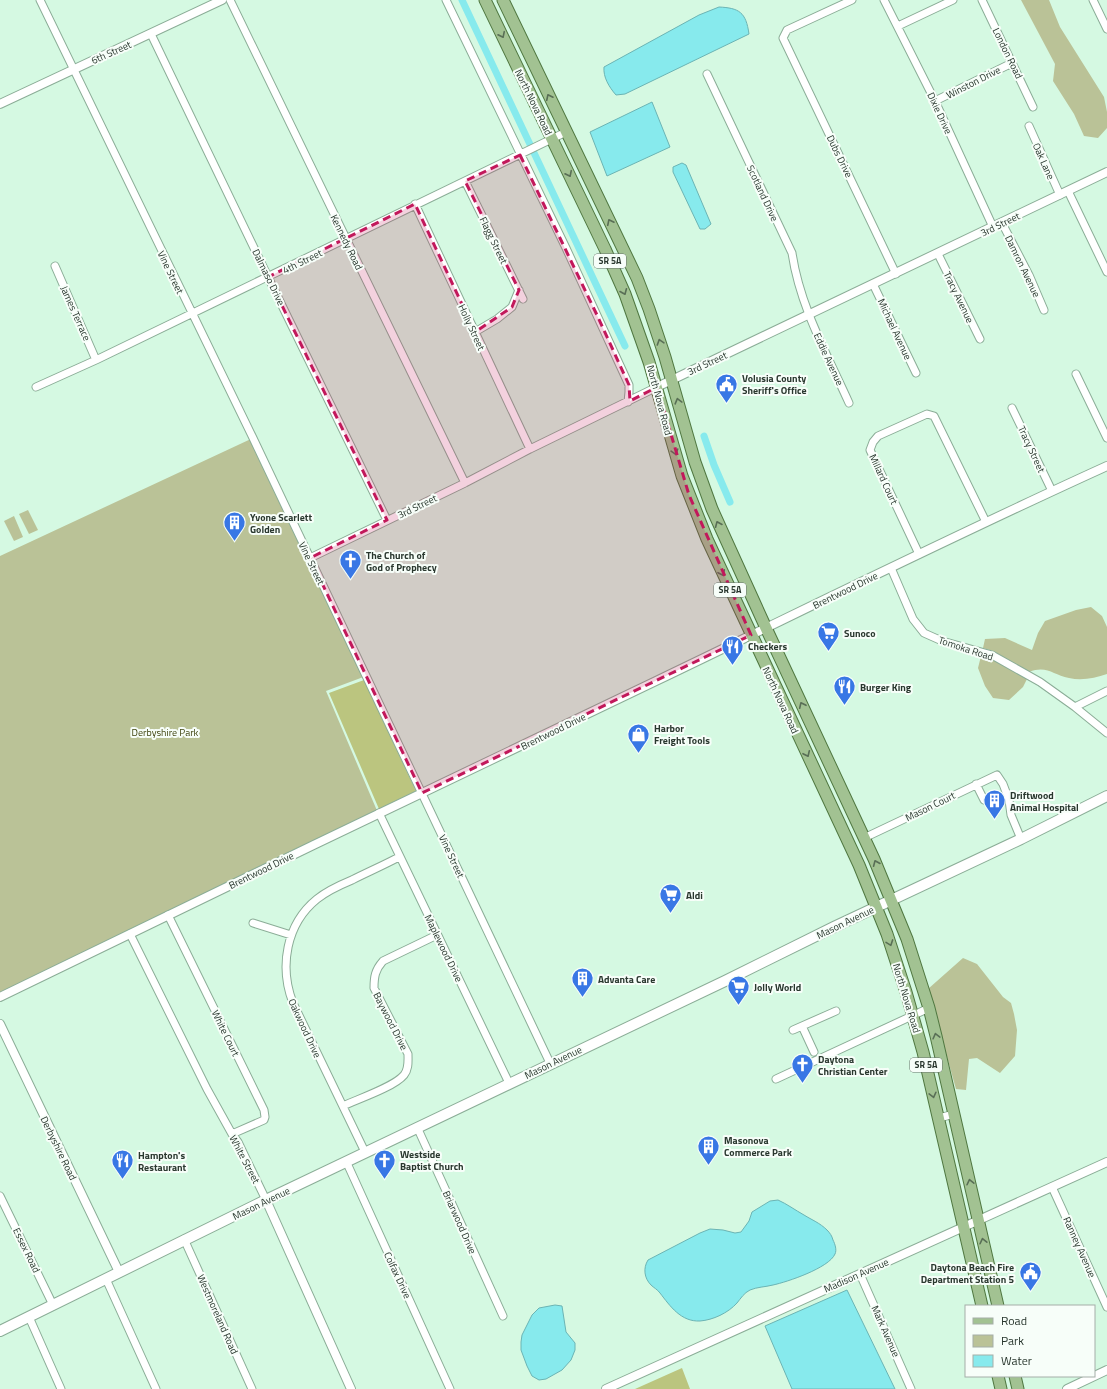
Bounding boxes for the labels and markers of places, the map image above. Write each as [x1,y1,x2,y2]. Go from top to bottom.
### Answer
public building icon: Volusia County Sheriff's Office [713,371,739,404]
place label: Volusia County Sheriff's Office [742,371,807,398]
building icon: Yvone Scarlett Golden [222,510,248,543]
place label: Yvone Scarlett Golden [250,510,312,537]
church icon: The Church of God of Prophecy [337,548,363,581]
place label: The Church of God of Prophecy [366,548,437,575]
supermarket icon: Sunoco [816,620,842,653]
place label: Sunoco [844,626,876,641]
restaurant icon: Checkers [719,633,745,666]
place label: Checkers [748,639,787,654]
restaurant icon: Burger King [832,674,858,707]
place label: Burger King [860,680,912,695]
shop icon: Harbor Freight Tools [626,721,652,754]
place label: Harbor Freight Tools [654,721,710,748]
building icon: Driftwood Animal Hospital [981,788,1007,821]
place label: Driftwood Animal Hospital [1010,788,1079,815]
supermarket icon: Aldi [658,882,684,915]
place label: Aldi [686,888,703,903]
building icon: Advanta Care [569,966,595,999]
place label: Advanta Care [598,972,655,987]
supermarket icon: Jolly World [725,974,751,1007]
place label: Jolly World [754,980,801,995]
church icon: Daytona Christian Center [789,1052,815,1085]
place label: Daytona Christian Center [818,1052,888,1079]
building icon: Masonova Commerce Park [695,1133,721,1166]
place label: Masonova Commerce Park [724,1133,793,1160]
church icon: Westside Baptist Church [371,1147,397,1180]
place label: Westside Baptist Church [400,1147,464,1174]
restaurant icon: Hampton's Restaurant [110,1148,136,1181]
place label: Hampton's Restaurant [138,1148,187,1175]
place label: Daytona Beach Fire Department Station 5 [921,1260,1014,1287]
public building icon: Daytona Beach Fire Department Station 5 [1017,1260,1043,1293]

